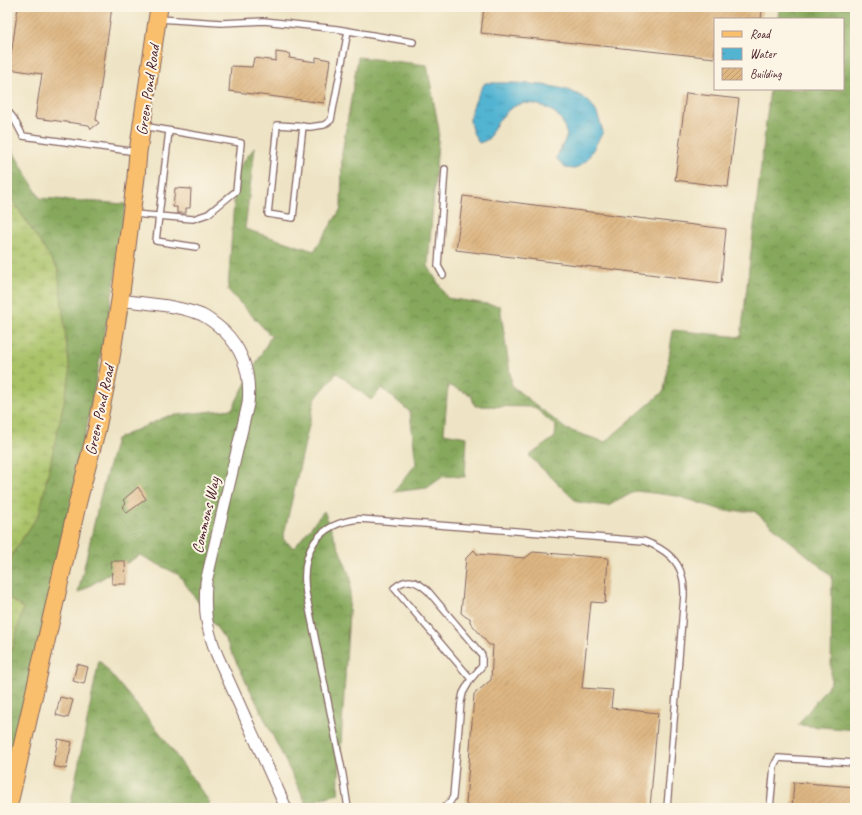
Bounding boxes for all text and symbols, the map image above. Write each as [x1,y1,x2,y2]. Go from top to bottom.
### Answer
legend [714,18,844,90]
text: Road [750,26,772,42]
street label: Green Pond Road [132,41,165,137]
text: Water [750,46,778,62]
text: Building [750,66,782,82]
street label: Green Pond Road [81,361,120,457]
street label: Commons Way [187,474,225,555]

